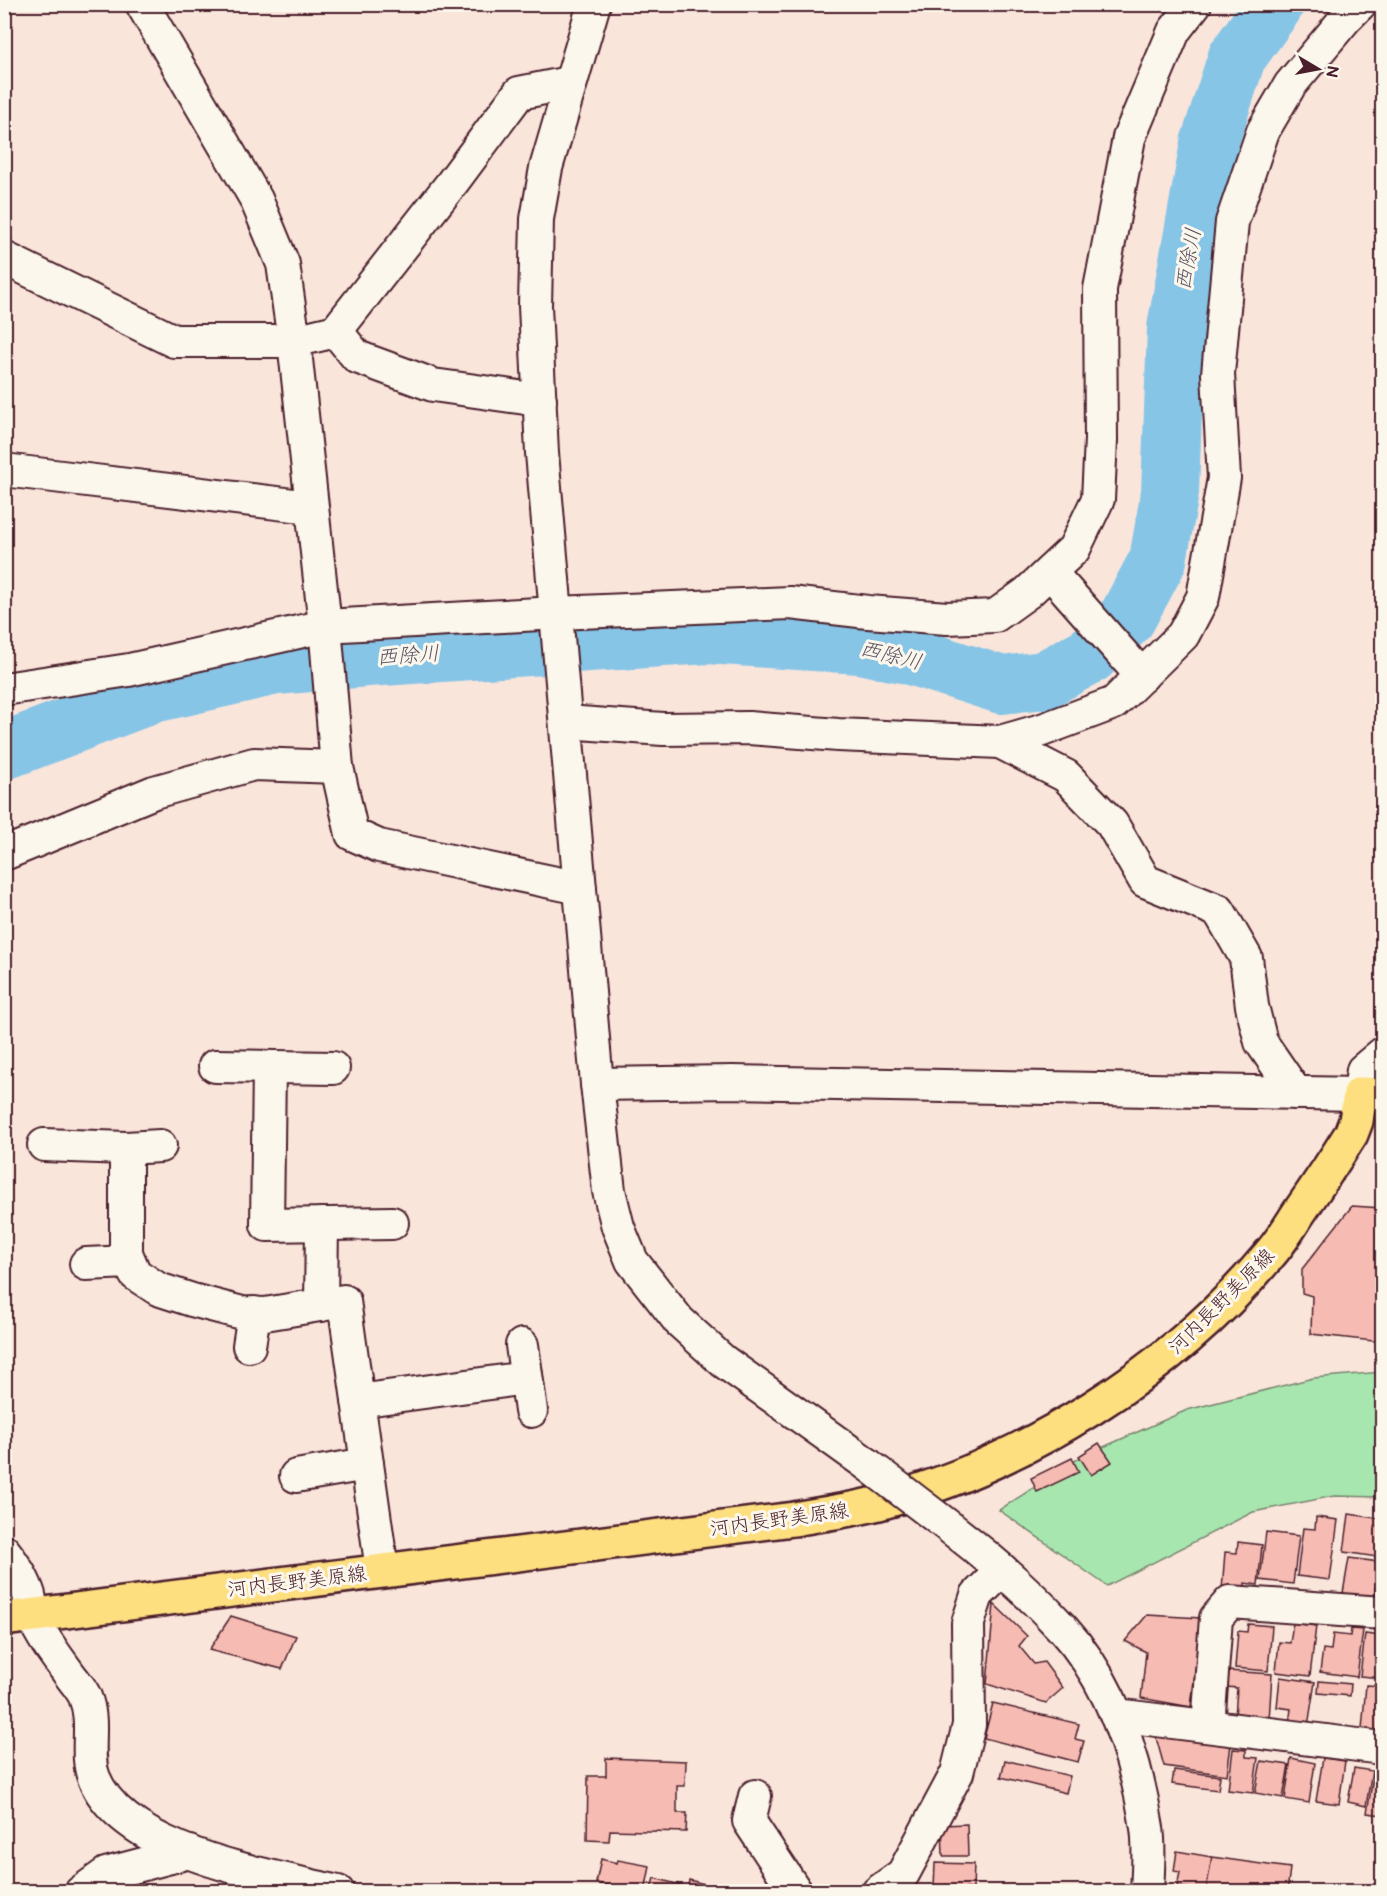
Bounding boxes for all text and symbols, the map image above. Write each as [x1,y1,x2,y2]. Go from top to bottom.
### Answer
north arrow [1288,39,1348,99]
text: N [1321,64,1342,79]
water label: 西除川 [1171,226,1206,292]
water label: 西除川 [857,636,924,675]
water label: 西除川 [376,641,440,670]
street label: 河内長野美原線 [1164,1244,1280,1360]
street label: 河内長野美原線 [708,1498,850,1542]
street label: 河内長野美原線 [226,1562,368,1602]

